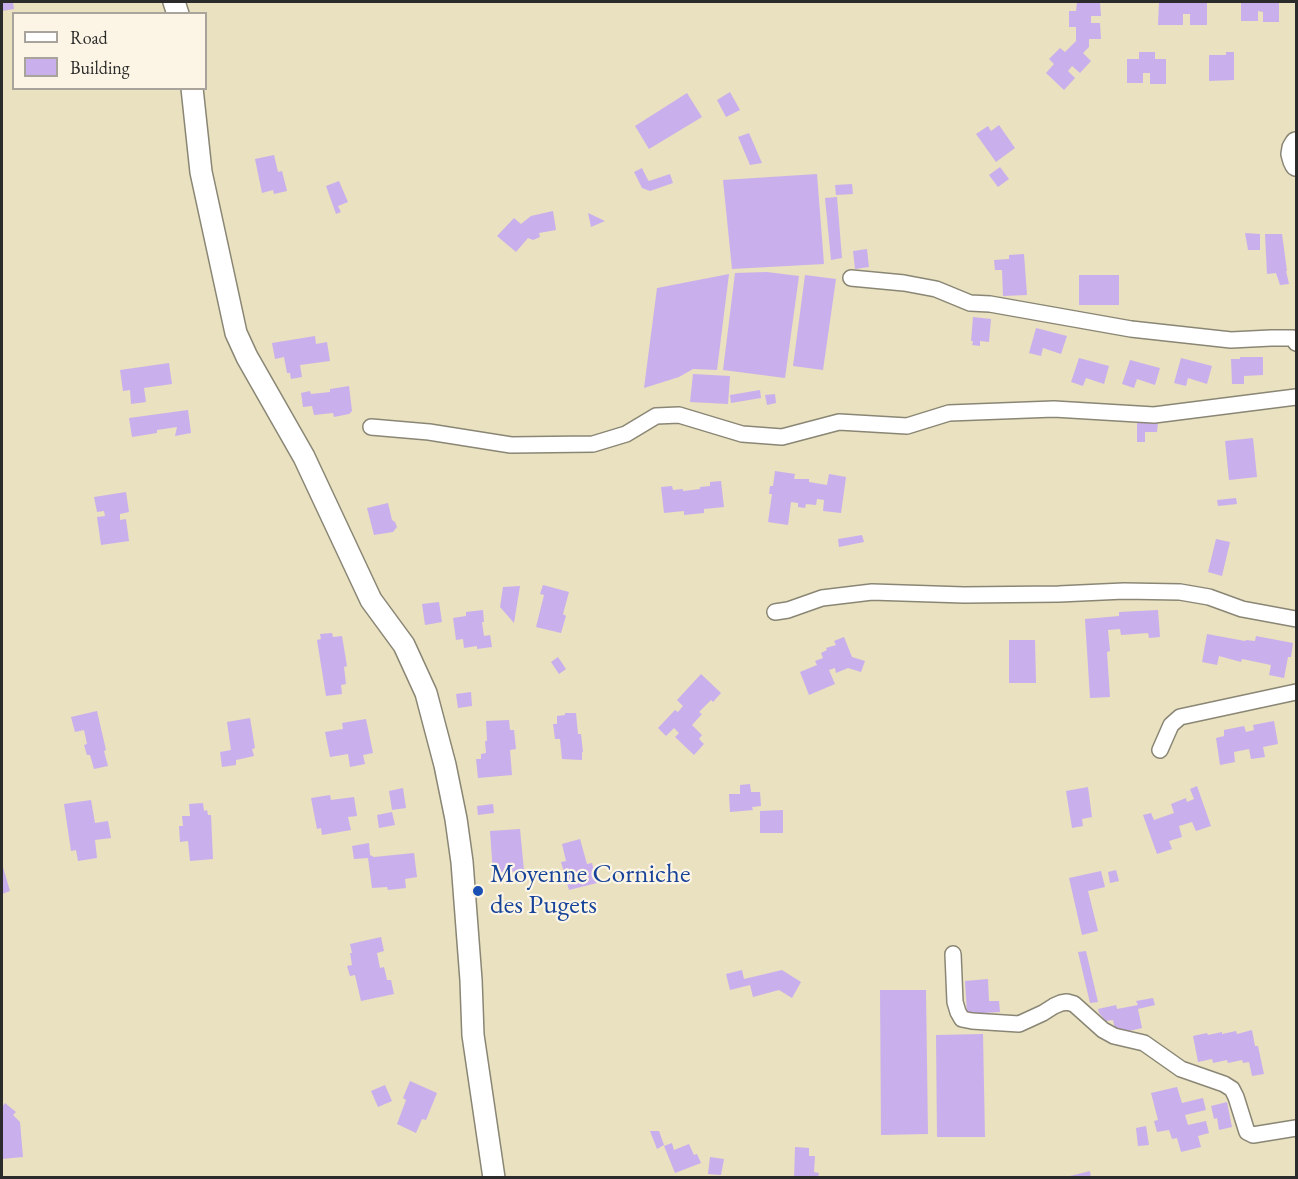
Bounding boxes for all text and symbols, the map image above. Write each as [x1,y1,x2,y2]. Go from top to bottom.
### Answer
legend [12,12,207,90]
text: Road [70,26,108,49]
text: Building [70,56,130,79]
place label: Moyenne Corniche des Pugets [490,859,690,922]
marker: Moyenne Corniche des Pugets [471,884,485,898]

